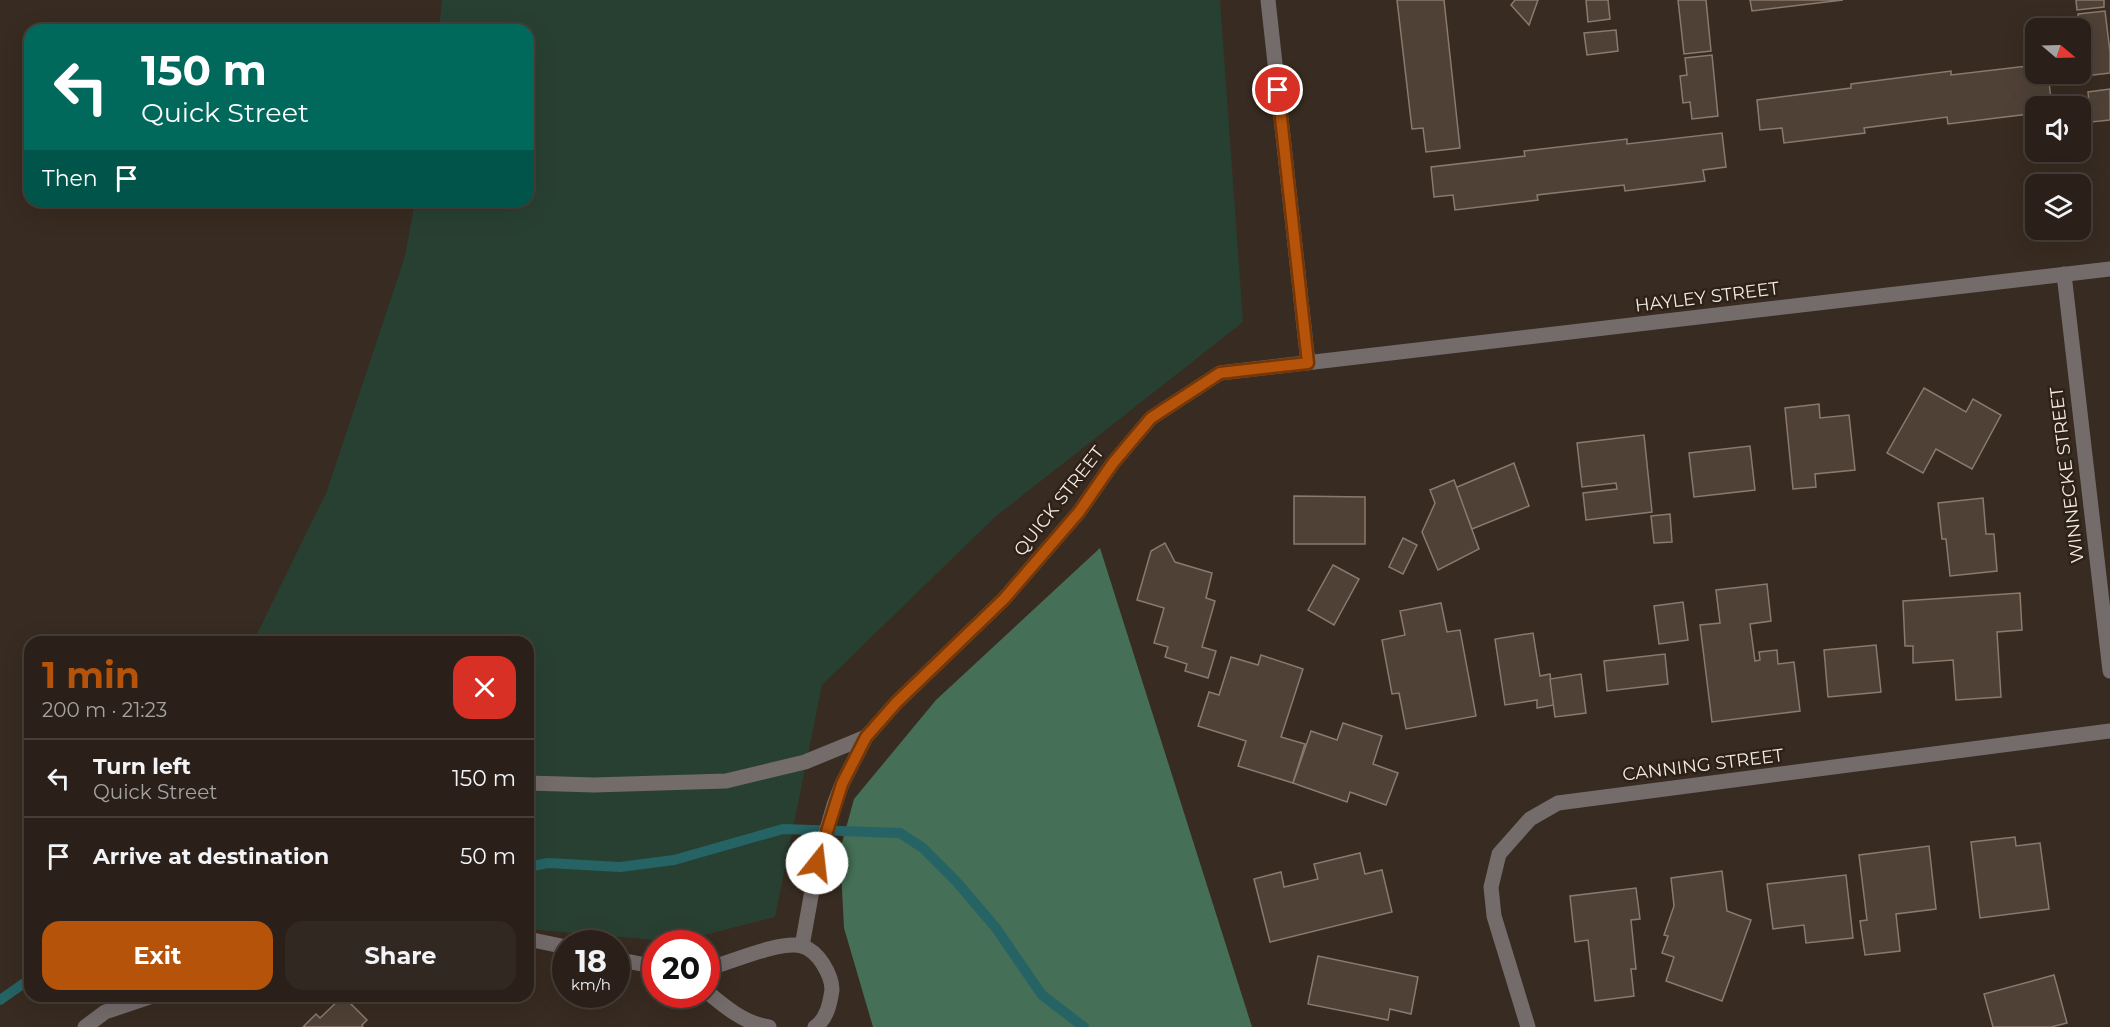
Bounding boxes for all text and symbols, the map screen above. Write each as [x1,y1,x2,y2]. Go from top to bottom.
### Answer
north arrow [2025,18,2091,84]
map controls [2025,18,2091,240]
text: 150 m [141,44,267,96]
icon: left [42,48,120,126]
pin [1252,64,1303,115]
icon: arrive [1261,73,1294,106]
text: Quick Street [141,96,309,129]
button: sound [2025,96,2091,162]
icon: arrive [110,162,143,195]
text: Then [42,165,98,192]
button: layers [2025,174,2091,240]
street label: HAYLEY STREET [1634,277,1781,317]
street label: WINNECKE STREET [2045,385,2089,564]
street label: QUICK STREET [1009,441,1109,560]
text: 1 min [42,653,140,697]
button: close [453,656,516,719]
text: 200 m · 21:23 [42,698,167,722]
street label: CANNING STREET [1621,744,1785,786]
text: Turn left [93,753,191,780]
icon: left [42,762,75,795]
text: 150 m [452,765,516,792]
text: Quick Street [93,780,217,804]
position arrow [785,831,849,895]
icon: arrive [42,840,75,873]
text: Arrive at destination [93,843,329,870]
text: 50 m [460,843,516,870]
button: Exit [42,921,273,990]
button: Share [285,921,516,990]
speed limit sign: 20 [642,930,720,1008]
text: 18 [575,943,607,980]
text: km/h [571,975,611,994]

